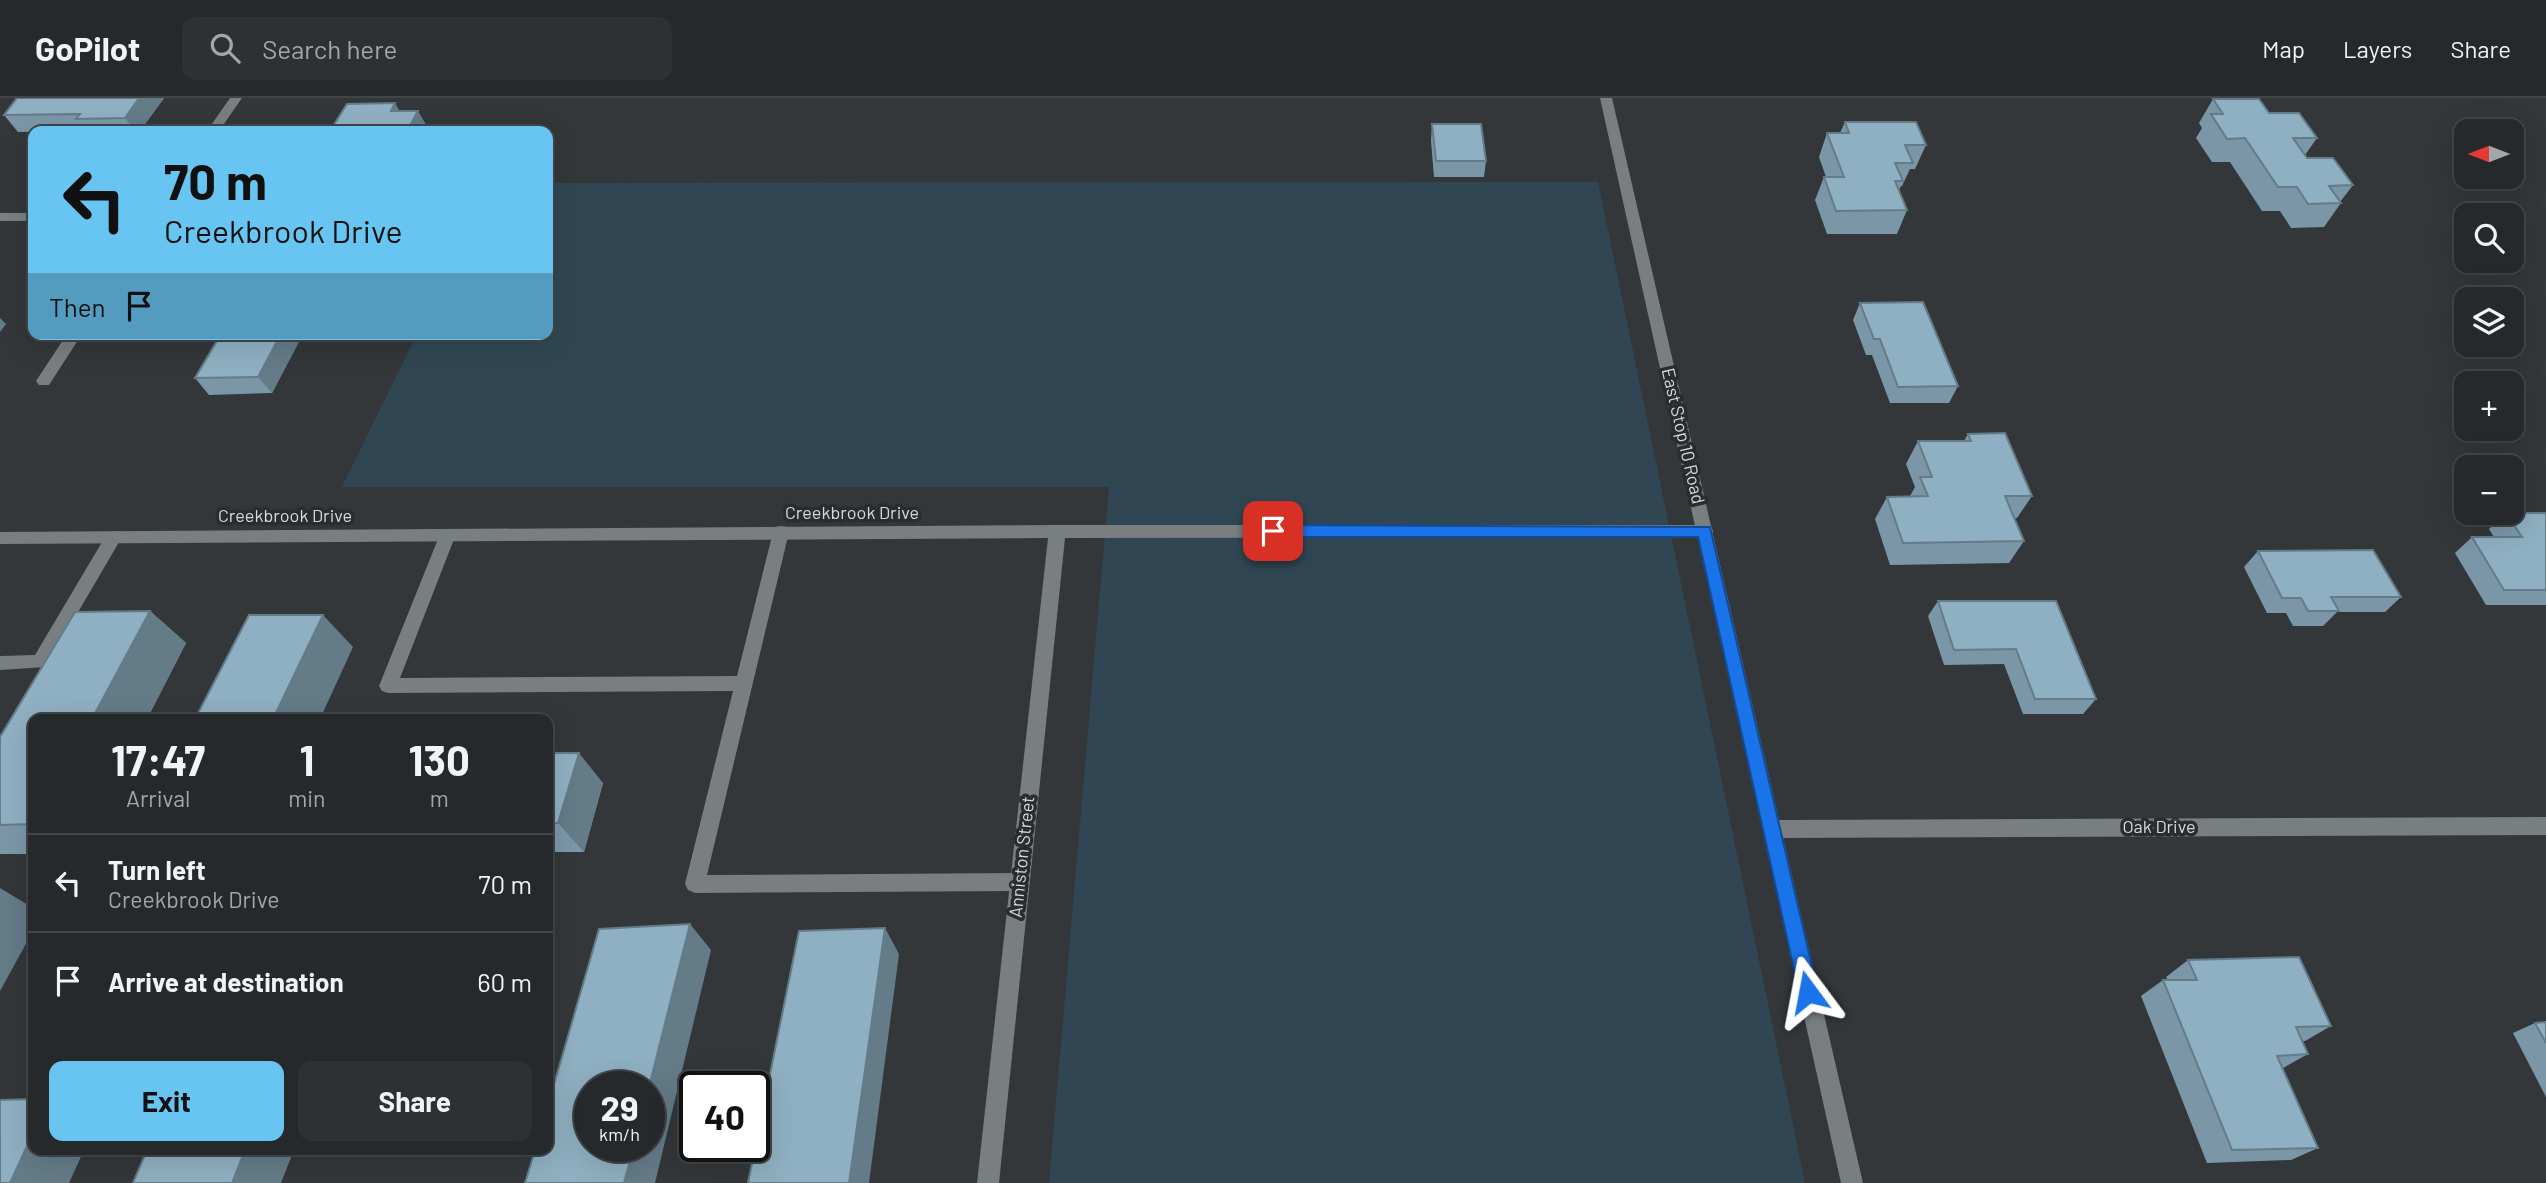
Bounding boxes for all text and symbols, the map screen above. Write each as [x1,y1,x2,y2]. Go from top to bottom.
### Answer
search box [182,17,672,80]
text: GoPilot [35,28,140,68]
icon: search [206,29,244,67]
text: Search here [262,33,397,64]
text: Map [2262,34,2305,63]
text: Layers [2343,34,2412,63]
text: Share [2450,34,2511,63]
north arrow [2454,119,2524,189]
map controls [2454,119,2524,525]
text: 70 m [164,151,267,210]
icon: left [49,154,140,245]
button: search [2454,203,2524,273]
text: Creekbrook Drive [164,211,403,249]
icon: arrive [120,287,158,325]
button: layers [2454,287,2524,357]
text: Then [49,291,106,322]
street label: East Stop 10 Road [1658,366,1710,506]
button: + [2454,371,2524,441]
button: − [2454,455,2524,525]
street label: Creekbrook Drive [785,501,919,523]
pin [1243,501,1303,561]
street label: Creekbrook Drive [218,504,352,526]
icon: arrive [1254,512,1292,550]
text: 17:47 [111,734,205,784]
text: 1 [299,734,314,784]
text: 130 [408,734,470,784]
text: Arrival [126,784,190,812]
text: min [288,784,325,812]
text: m [430,784,449,812]
street label: Anniston Street [1004,795,1038,919]
street label: Oak Drive [2123,815,2196,837]
text: Turn left [108,854,206,885]
icon: left [49,864,87,902]
text: 70 m [478,868,532,899]
text: Creekbrook Drive [108,885,280,913]
position arrow [1771,955,1845,1029]
icon: arrive [49,962,87,1000]
text: Arrive at destination [108,966,344,997]
text: 60 m [477,966,532,997]
button: Exit [49,1061,284,1141]
button: Share [298,1061,532,1141]
speed limit sign: 40 [679,1071,770,1162]
text: 29 [600,1086,639,1128]
text: km/h [599,1123,640,1145]

